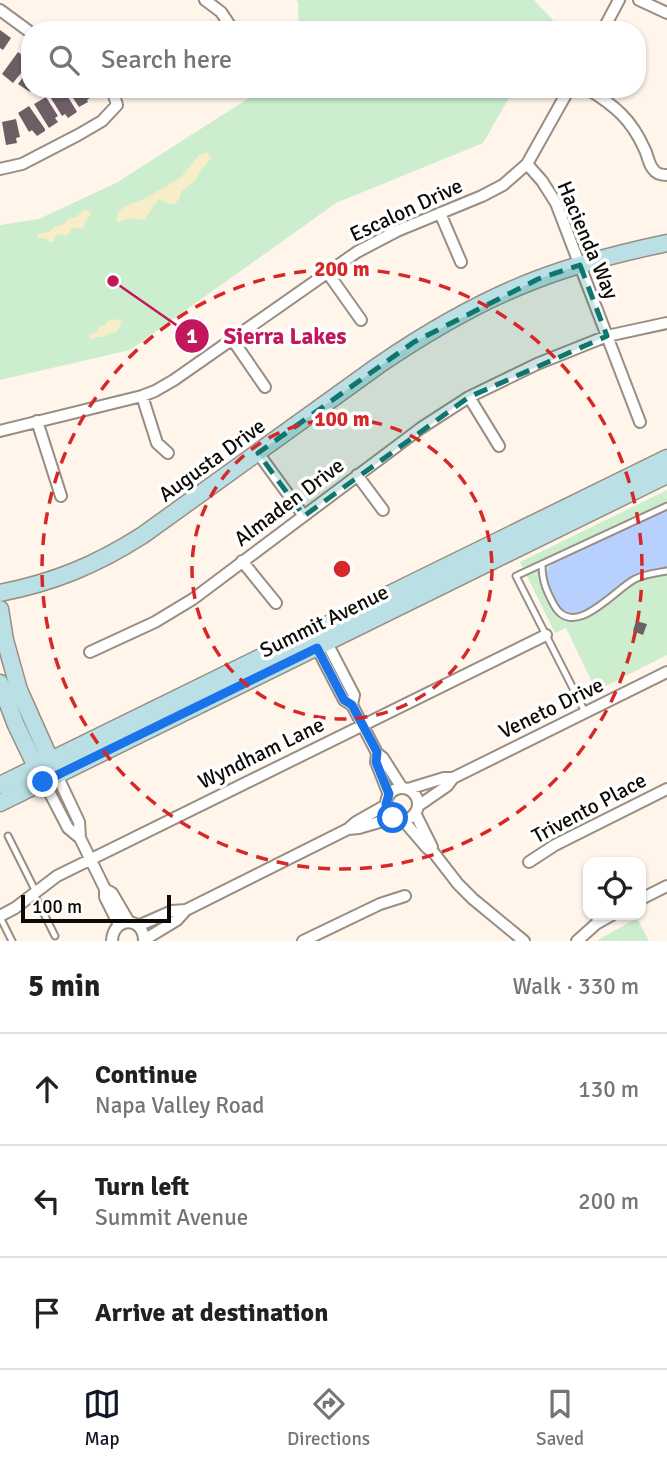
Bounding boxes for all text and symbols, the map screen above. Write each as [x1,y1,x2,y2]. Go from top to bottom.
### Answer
search box [21,21,646,98]
icon: search [45,41,83,79]
text: Search here [101,44,232,76]
street label: Escalon Drive [345,173,467,247]
street label: Hacienda Way [551,177,625,303]
text: 200 m [314,256,370,282]
callout: Sierra Lakes [174,314,360,358]
text: Sierra Lakes [223,322,347,351]
text: 1 [186,323,198,349]
text: 100 m [314,406,370,432]
street label: Augusta Drive [154,413,270,507]
street label: Almaden Drive [229,452,349,552]
centre of rings [330,557,354,581]
street label: Summit Avenue [255,579,393,663]
street label: Veneto Drive [494,672,608,744]
street label: Wyndham Lane [194,711,328,795]
route end [27,766,58,797]
street label: Trivento Place [527,767,651,849]
route start [377,802,408,833]
map controls [583,857,646,920]
button: locate [583,857,646,920]
scale bar [21,892,172,924]
text: 100 m [32,895,82,919]
text: 5 min [28,968,100,1005]
text: Walk · 330 m [513,972,639,1001]
text: Continue [95,1059,197,1091]
icon: ahead [28,1070,66,1108]
text: 130 m [578,1075,639,1104]
text: Napa Valley Road [95,1091,264,1120]
text: Turn left [95,1171,189,1203]
icon: left [28,1182,66,1220]
text: 200 m [578,1187,639,1216]
text: Summit Avenue [95,1203,248,1232]
icon: arrive [28,1294,66,1332]
text: Arrive at destination [95,1297,328,1329]
tab: Map [83,1385,121,1451]
tab: Directions [287,1385,370,1451]
tab: Saved [536,1385,584,1451]

